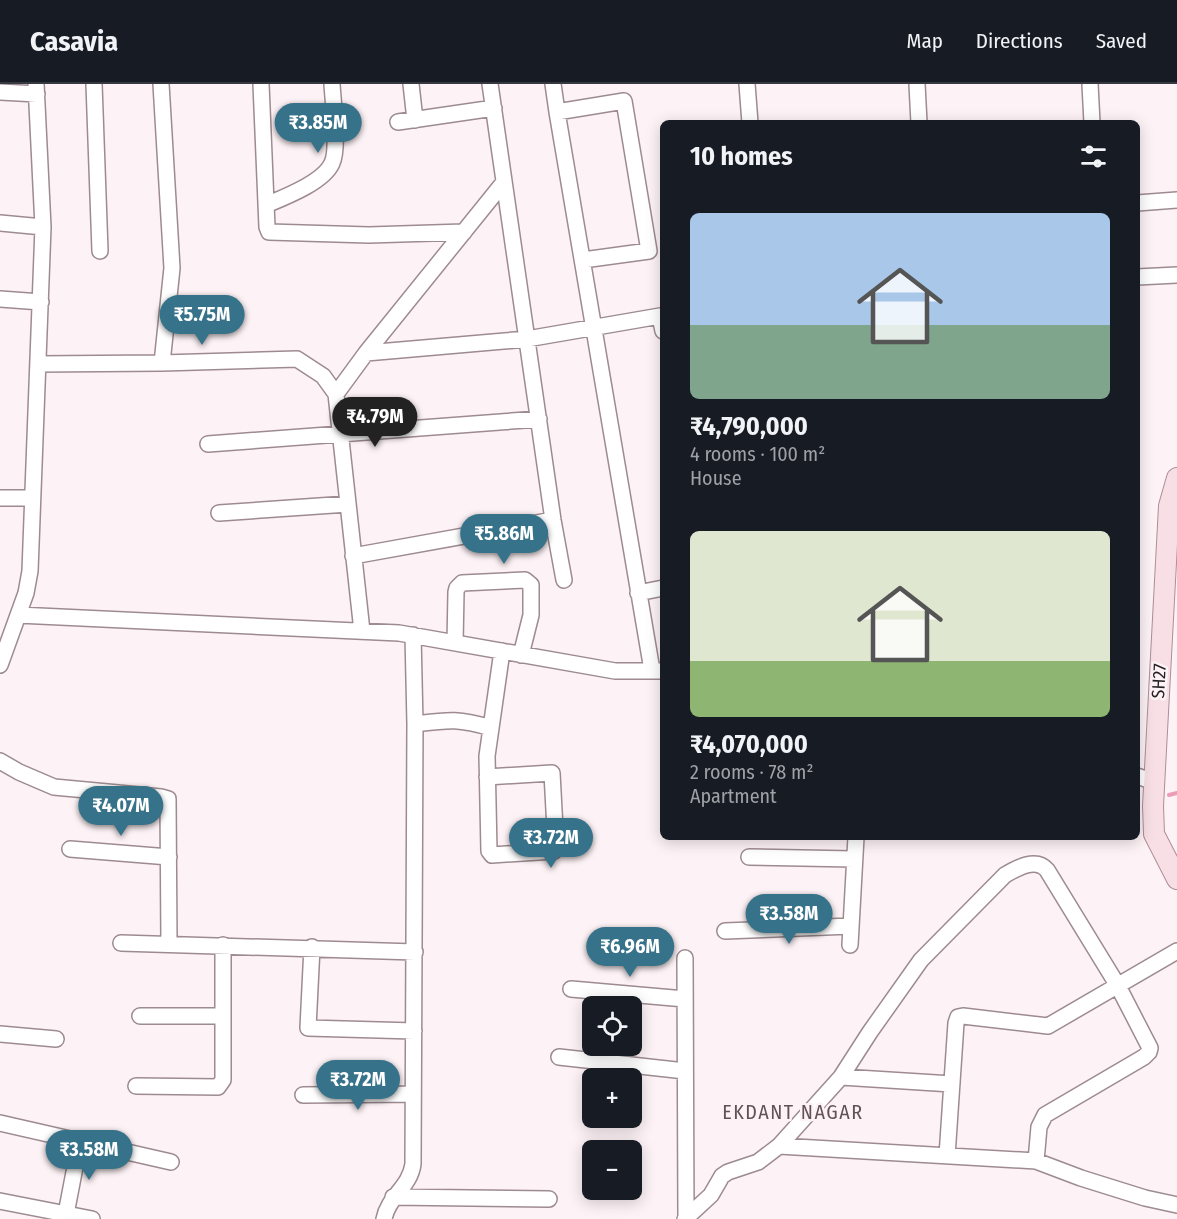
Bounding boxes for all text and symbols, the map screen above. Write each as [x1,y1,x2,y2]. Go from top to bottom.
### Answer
text: Casavia [30,25,118,58]
text: Map [906,28,943,54]
text: Directions [976,28,1063,54]
text: Saved [1096,28,1147,54]
pin: ₹3.85M [269,103,367,154]
text: ₹3.85M [289,110,347,134]
icon: filters [1077,140,1110,173]
text: 10 homes [690,141,793,172]
icon: home [846,252,954,360]
pin: ₹5.75M [153,295,251,346]
text: ₹5.75M [174,302,230,326]
pin: ₹4.79M [326,397,424,448]
text: ₹4.79M [346,404,404,428]
text: ₹4,790,000 [690,411,808,442]
text: 4 rooms · 100 m² [690,442,825,466]
text: House [690,466,742,490]
pin: ₹5.86M [455,514,553,565]
text: ₹5.86M [474,521,534,545]
icon: home [846,570,954,678]
street label: SH27 [1147,663,1171,699]
text: ₹4,070,000 [690,729,808,760]
text: 2 rooms · 78 m² [690,760,813,784]
text: Apartment [690,784,777,808]
pin: ₹4.07M [72,786,170,837]
text: ₹4.07M [92,793,150,817]
pin: ₹3.72M [502,818,600,869]
text: ₹3.72M [523,825,579,849]
pin: ₹3.58M [740,894,838,945]
text: ₹3.58M [760,901,818,925]
pin: ₹6.96M [581,927,679,978]
text: ₹6.96M [600,934,660,958]
map controls [582,996,642,1200]
button: locate [582,996,642,1056]
pin: ₹3.72M [309,1060,407,1111]
text: ₹3.72M [330,1067,386,1091]
button: + [582,1068,642,1128]
district label: EKDANT NAGAR [722,1100,864,1124]
pin: ₹3.58M [40,1130,138,1181]
text: ₹3.58M [60,1137,118,1161]
button: − [582,1140,642,1200]

